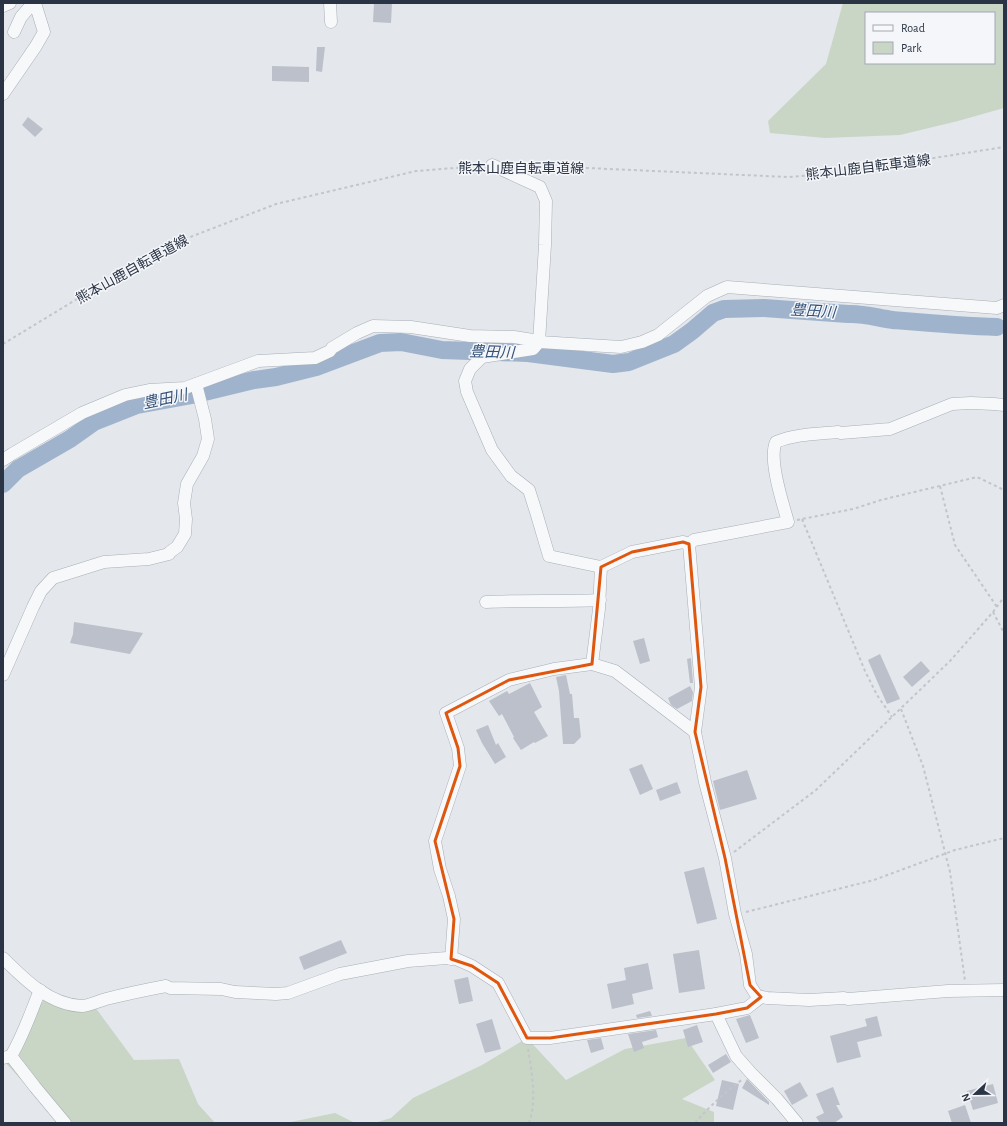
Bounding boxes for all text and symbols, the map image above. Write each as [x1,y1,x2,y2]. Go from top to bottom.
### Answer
legend [865,12,995,64]
text: Road [901,22,925,34]
text: Park [901,42,922,54]
street label: 熊本山鹿自転車道線 [804,151,932,183]
street label: 熊本山鹿自転車道線 [458,160,584,176]
street label: 熊本山鹿自転車道線 [73,231,191,307]
water label: 豊田川 [790,301,838,321]
water label: 豊田川 [469,343,517,361]
water label: 豊田川 [141,386,191,412]
north arrow [955,1074,995,1114]
text: N [960,1092,973,1103]

